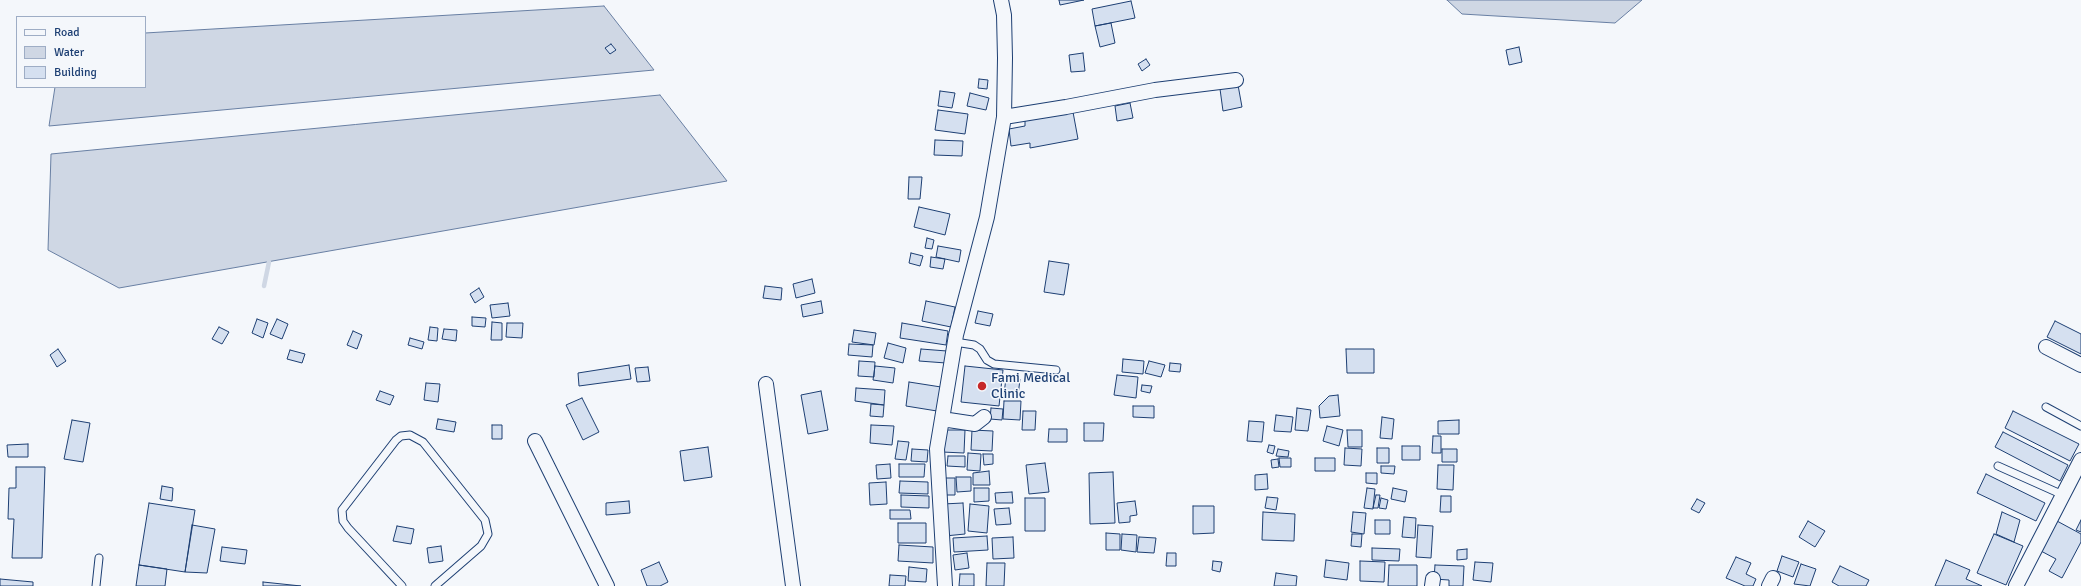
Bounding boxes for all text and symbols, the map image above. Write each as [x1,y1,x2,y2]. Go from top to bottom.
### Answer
legend [16,16,146,88]
text: Road [54,25,80,40]
text: Water [54,45,84,60]
text: Building [54,65,97,80]
place label: Fami Medical Clinic [991,370,1070,402]
marker: Fami Medical Clinic [976,380,988,392]

